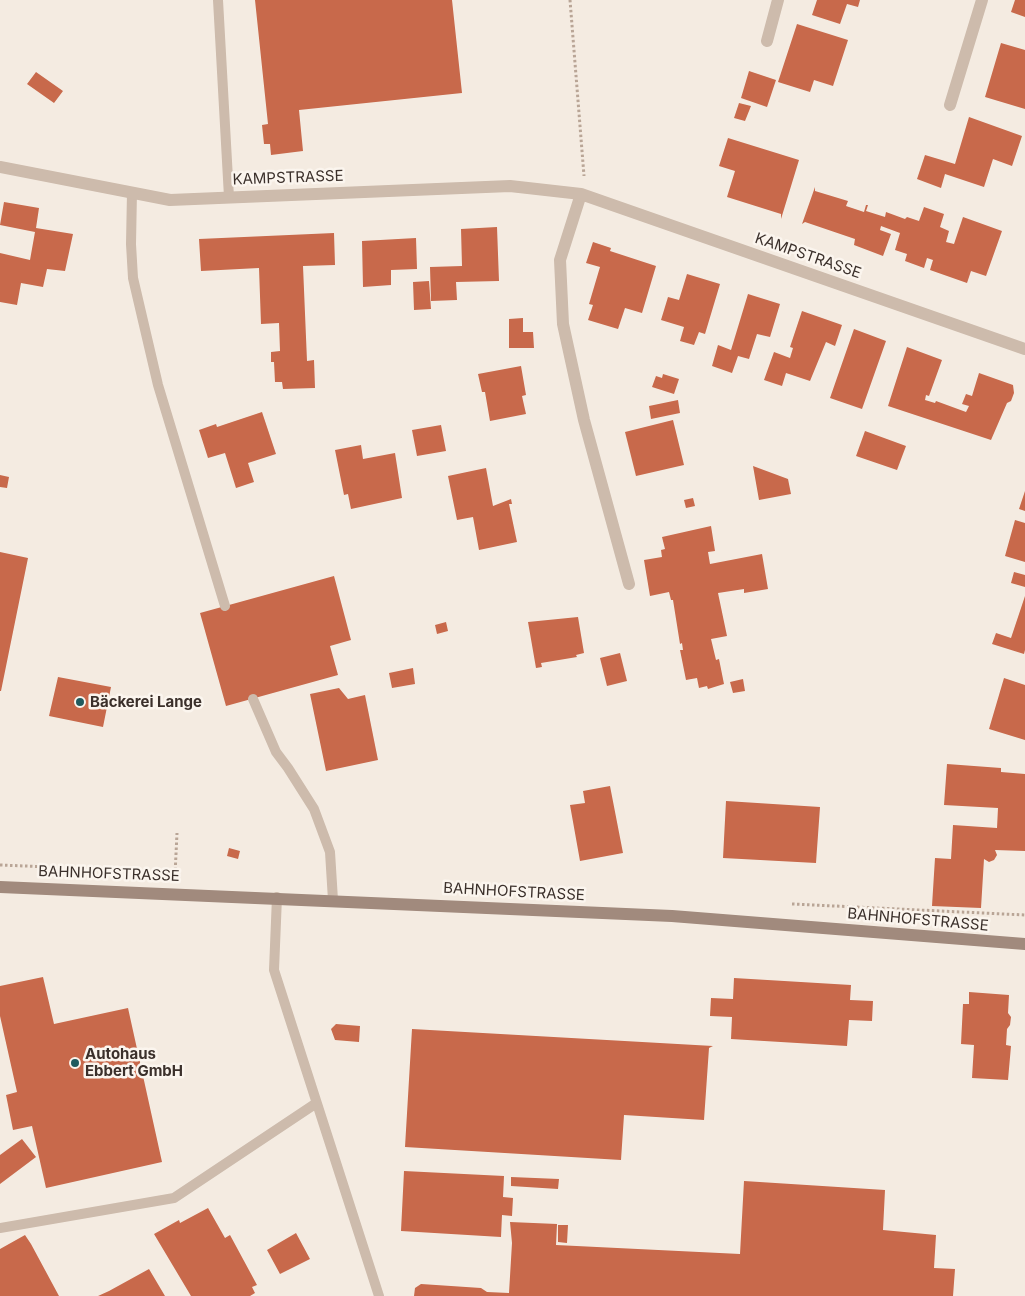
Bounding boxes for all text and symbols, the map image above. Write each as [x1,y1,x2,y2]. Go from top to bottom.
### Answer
street label: KAMPSTRASSE [232,167,344,189]
street label: KAMPSTRASSE [753,229,863,283]
place label: Bäckerei Lange [90,693,202,711]
marker: Bäckerei Lange [74,696,86,708]
street label: BAHNHOFSTRASSE [38,863,180,885]
street label: BAHNHOFSTRASSE [443,879,585,905]
street label: BAHNHOFSTRASSE [847,905,989,935]
place label: Autohaus Ebbert GmbH [85,1045,183,1080]
marker: Autohaus Ebbert GmbH [69,1057,81,1069]

